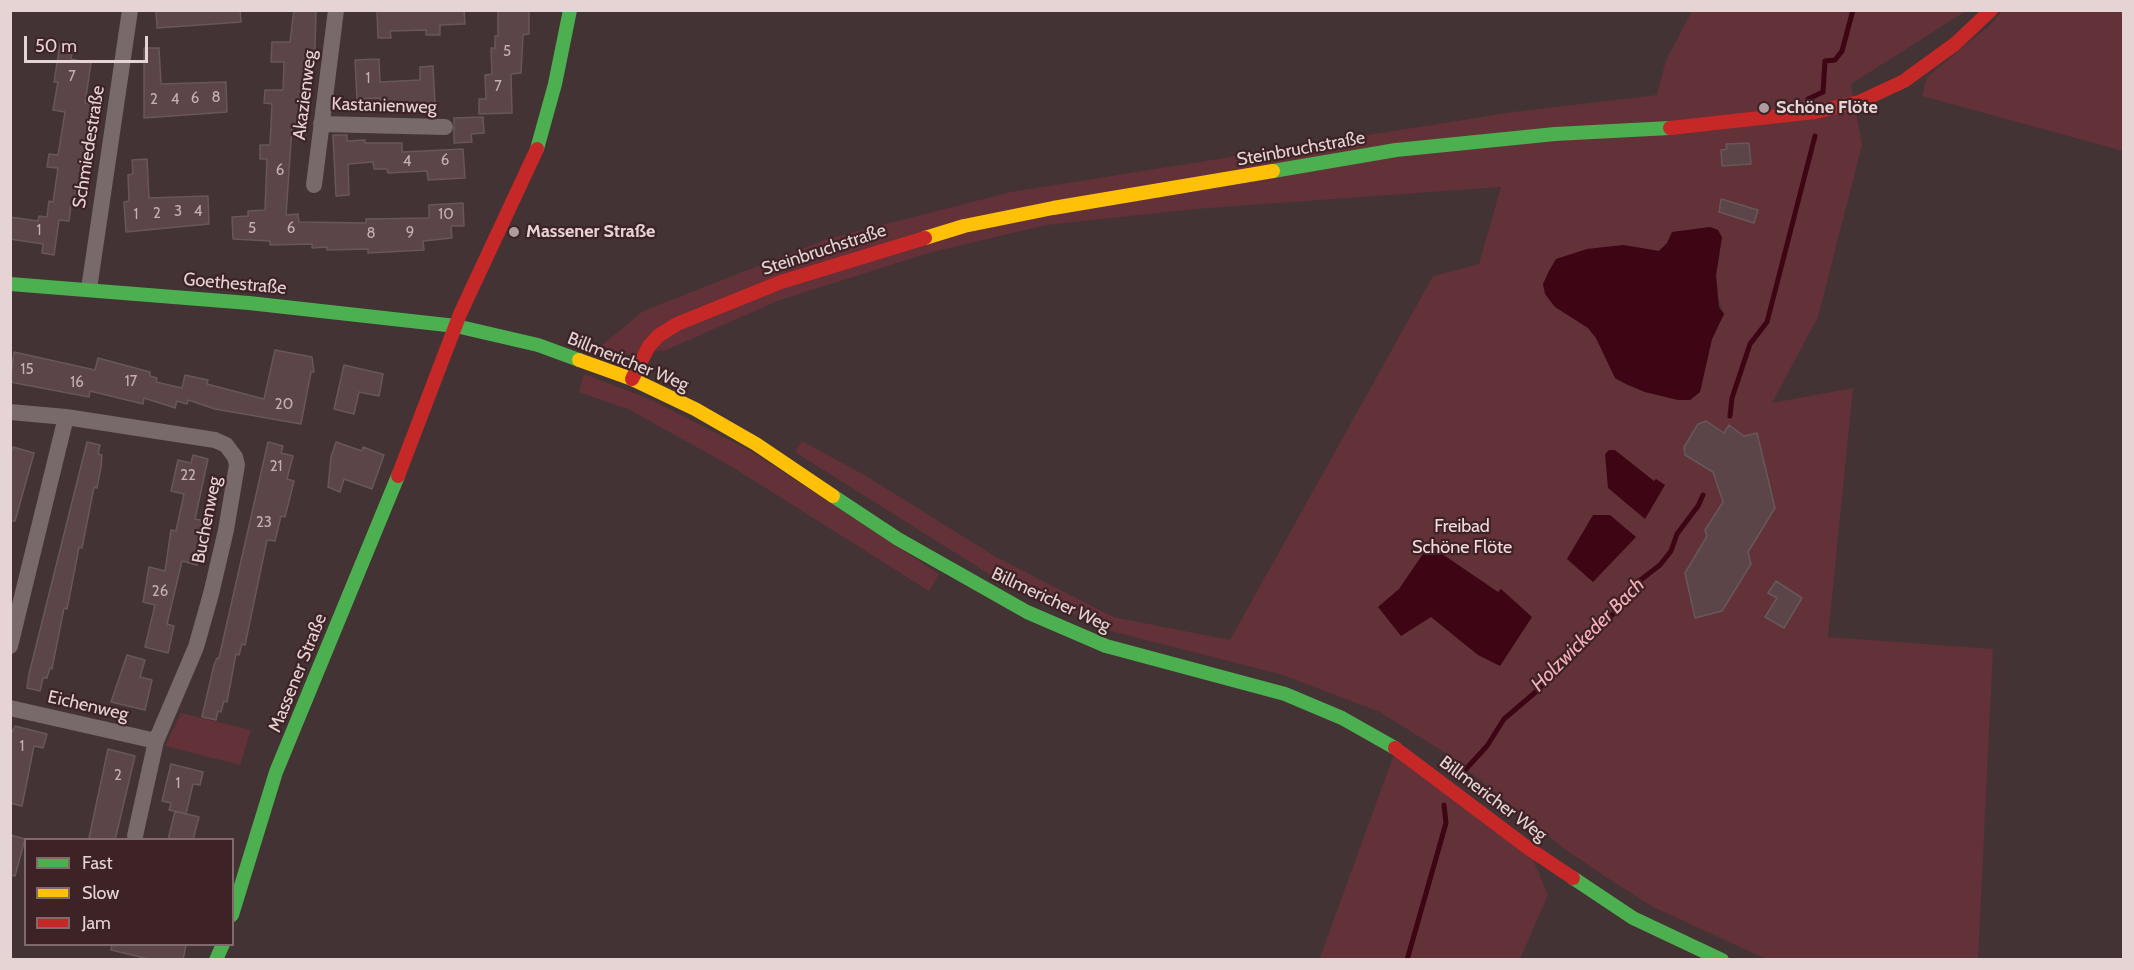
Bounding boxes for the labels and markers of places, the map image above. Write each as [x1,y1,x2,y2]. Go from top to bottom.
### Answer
place label: Schöne Flöte [1776,97,1878,119]
marker: Schöne Flöte [1757,101,1771,115]
place label: Massener Straße [526,221,655,243]
marker: Massener Straße [507,225,521,239]

